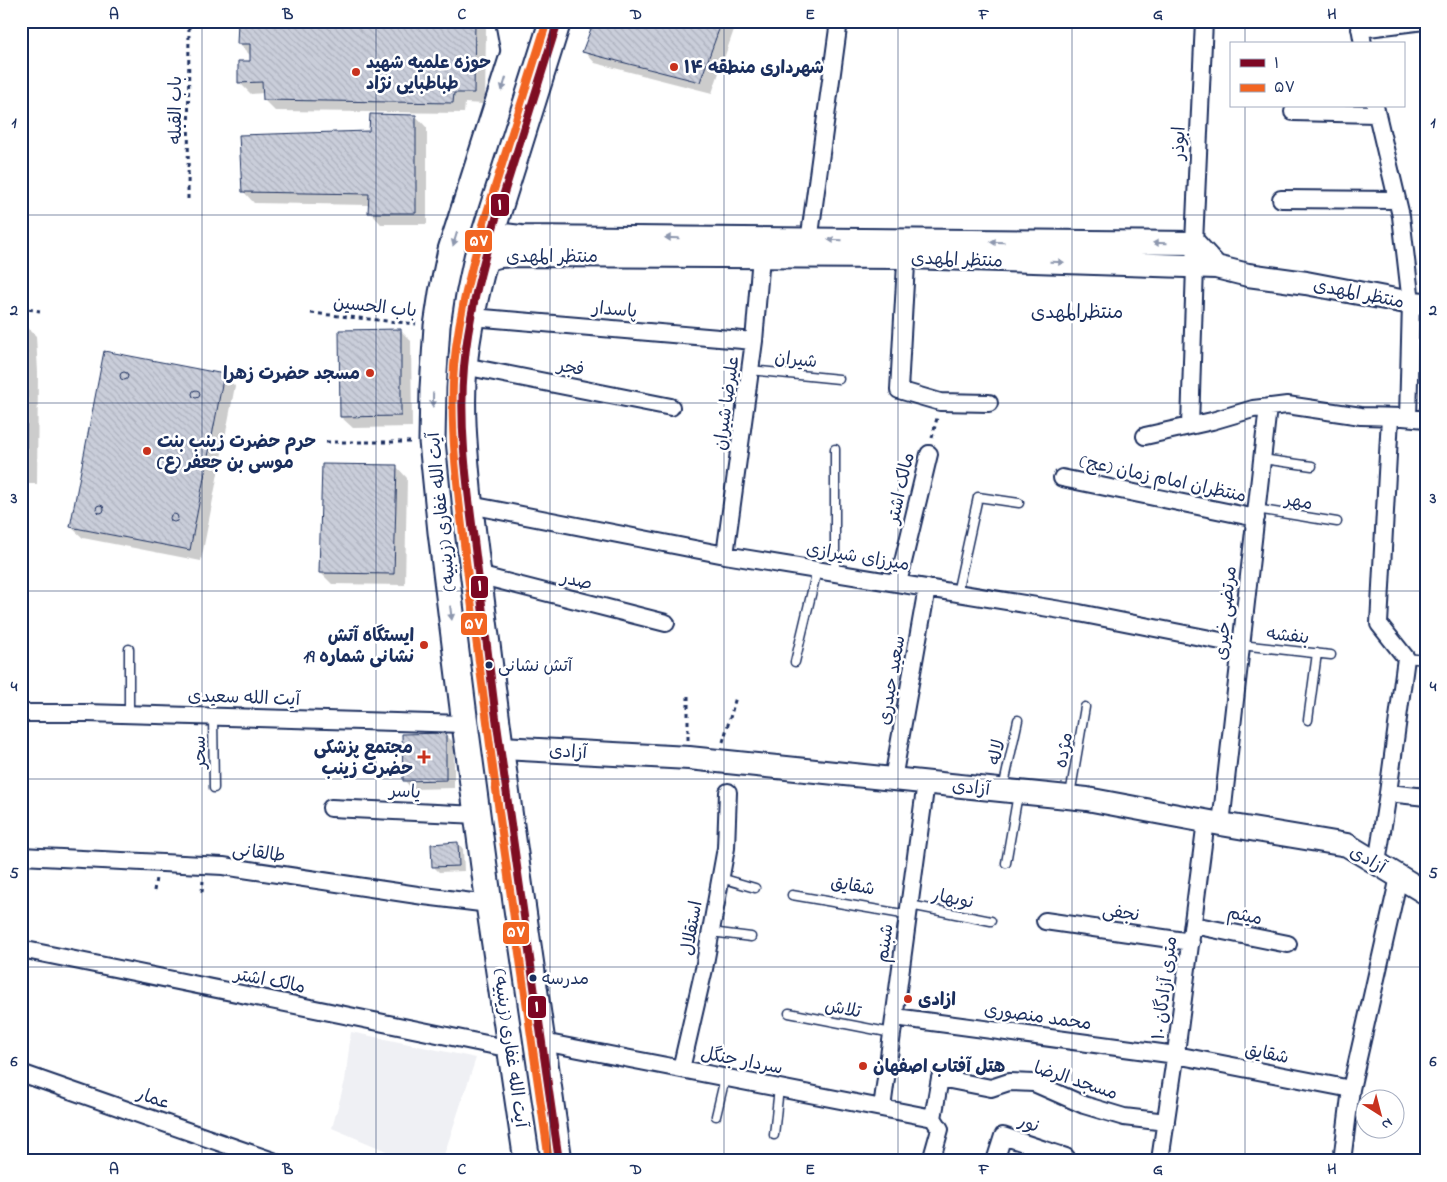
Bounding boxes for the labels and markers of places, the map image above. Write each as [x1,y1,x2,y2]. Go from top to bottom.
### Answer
place label: حوزه علمیه شهید طباطبایی نژاد [366,51,491,98]
place label: شهرداری منطقه ۱۴ [684,56,824,82]
marker: شهرداری منطقه ۱۴ [668,61,680,73]
marker: حوزه علمیه شهید طباطبایی نژاد [350,66,362,78]
place label: مسجد حضرت زهرا [223,362,360,388]
marker: مسجد حضرت زهرا [364,367,376,379]
place label: حرم حضرت زینب بنت موسی بن جعفر (ع) [157,430,316,477]
marker: حرم حضرت زینب بنت موسی بن جعفر (ع) [141,445,153,457]
place label: ایستگاه آتش نشانی شماره 19 [304,624,414,671]
marker: ایستگاه آتش نشانی شماره 19 [418,639,430,651]
place label: آتش نشانی [498,654,573,679]
marker: آتش نشانی [484,660,494,670]
place label: مجتمع پزشکی حضرت زینب [314,736,413,783]
marker: مجتمع پزشکی حضرت زینب [417,750,431,764]
place label: مدرسه [542,967,589,992]
marker: مدرسه [528,973,538,983]
place label: ازادی [918,988,956,1014]
marker: ازادی [902,993,914,1005]
place label: هتل آفتاب اصفهان [873,1055,1005,1081]
marker: هتل آفتاب اصفهان [857,1060,869,1072]

